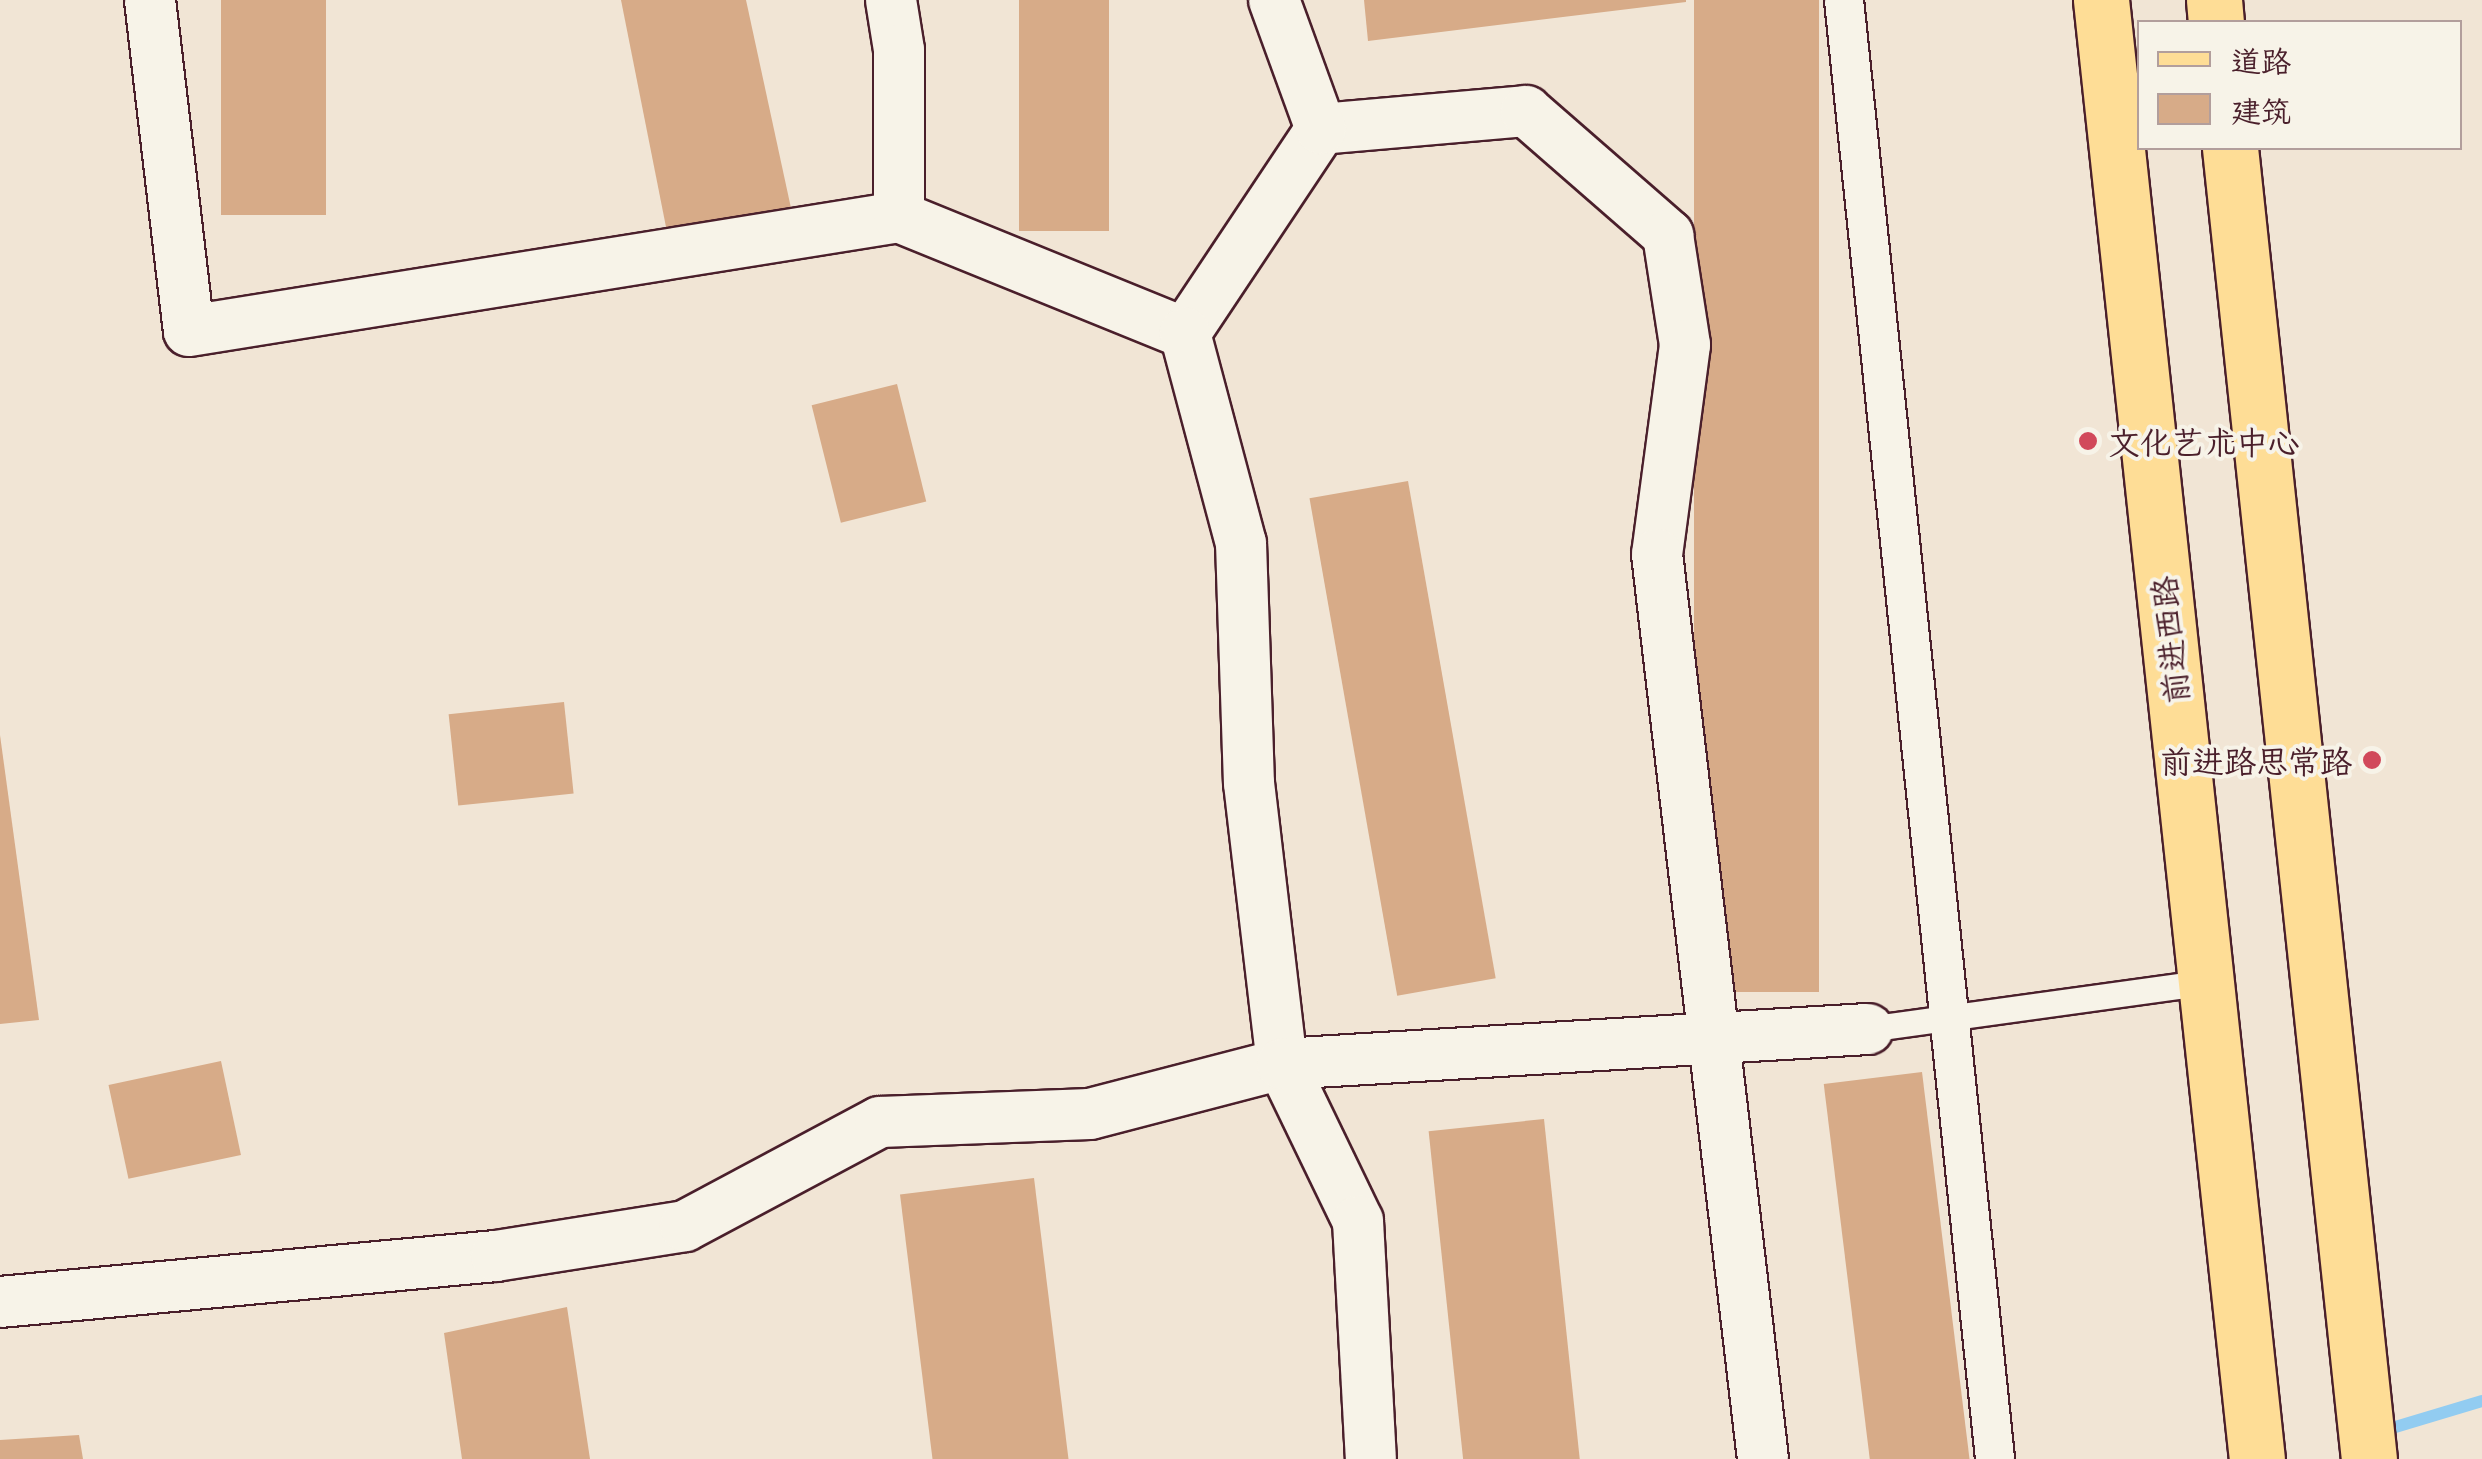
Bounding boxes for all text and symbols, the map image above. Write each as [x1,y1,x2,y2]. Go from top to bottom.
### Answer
legend [2137,20,2462,150]
text: 道路 [2231,37,2291,82]
text: 建筑 [2231,87,2291,132]
place label: 文化艺术中心 [2108,422,2300,460]
marker: 文化艺术中心 [2077,430,2099,452]
street label: 前进西路 [2143,574,2195,706]
place label: 前进路思常路 [2160,741,2352,779]
marker: 前进路思常路 [2361,749,2383,771]

